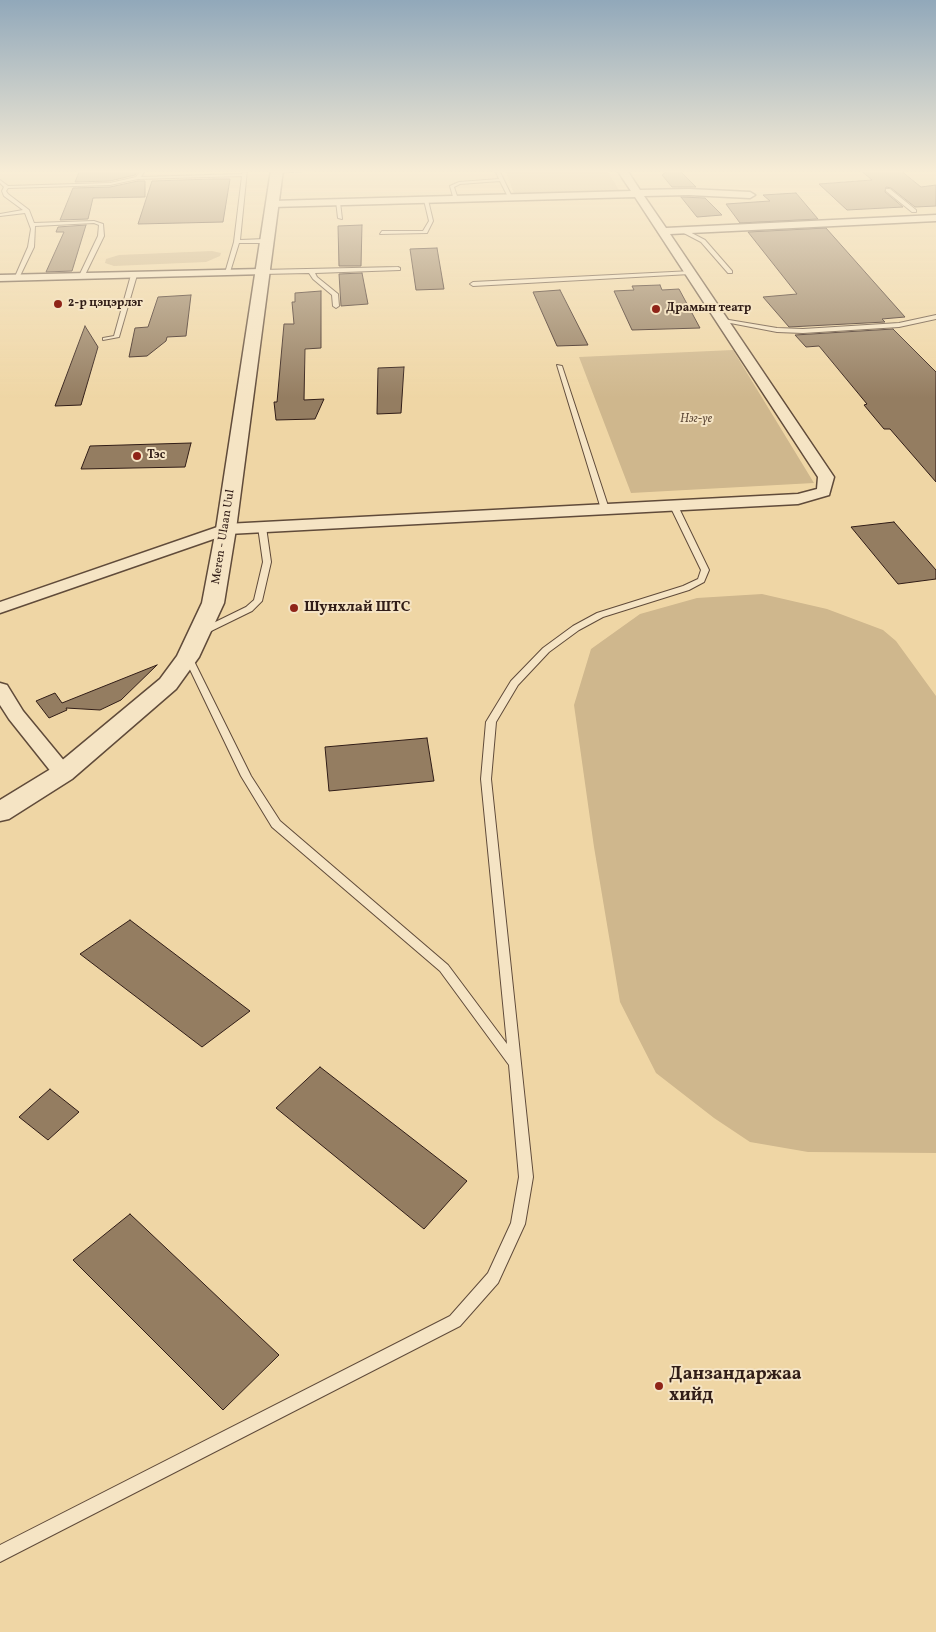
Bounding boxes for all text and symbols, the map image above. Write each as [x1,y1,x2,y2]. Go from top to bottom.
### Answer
place label: 2-р цэцэрлэг [68,297,143,311]
marker: 2-р цэцэрлэг [52,298,64,310]
place label: Драмын театр [666,302,751,316]
marker: Драмын театр [650,303,662,315]
park label: Нэг-үе [680,413,712,427]
place label: Тэс [147,449,165,463]
marker: Тэс [131,450,143,462]
street label: Meren - Ulaan Uul [209,488,239,586]
place label: Шунхлай ШТС [304,599,410,617]
marker: Шунхлай ШТС [288,602,300,614]
place label: Данзандаржаа хийд [669,1365,802,1408]
marker: Данзандаржаа хийд [653,1380,665,1392]

